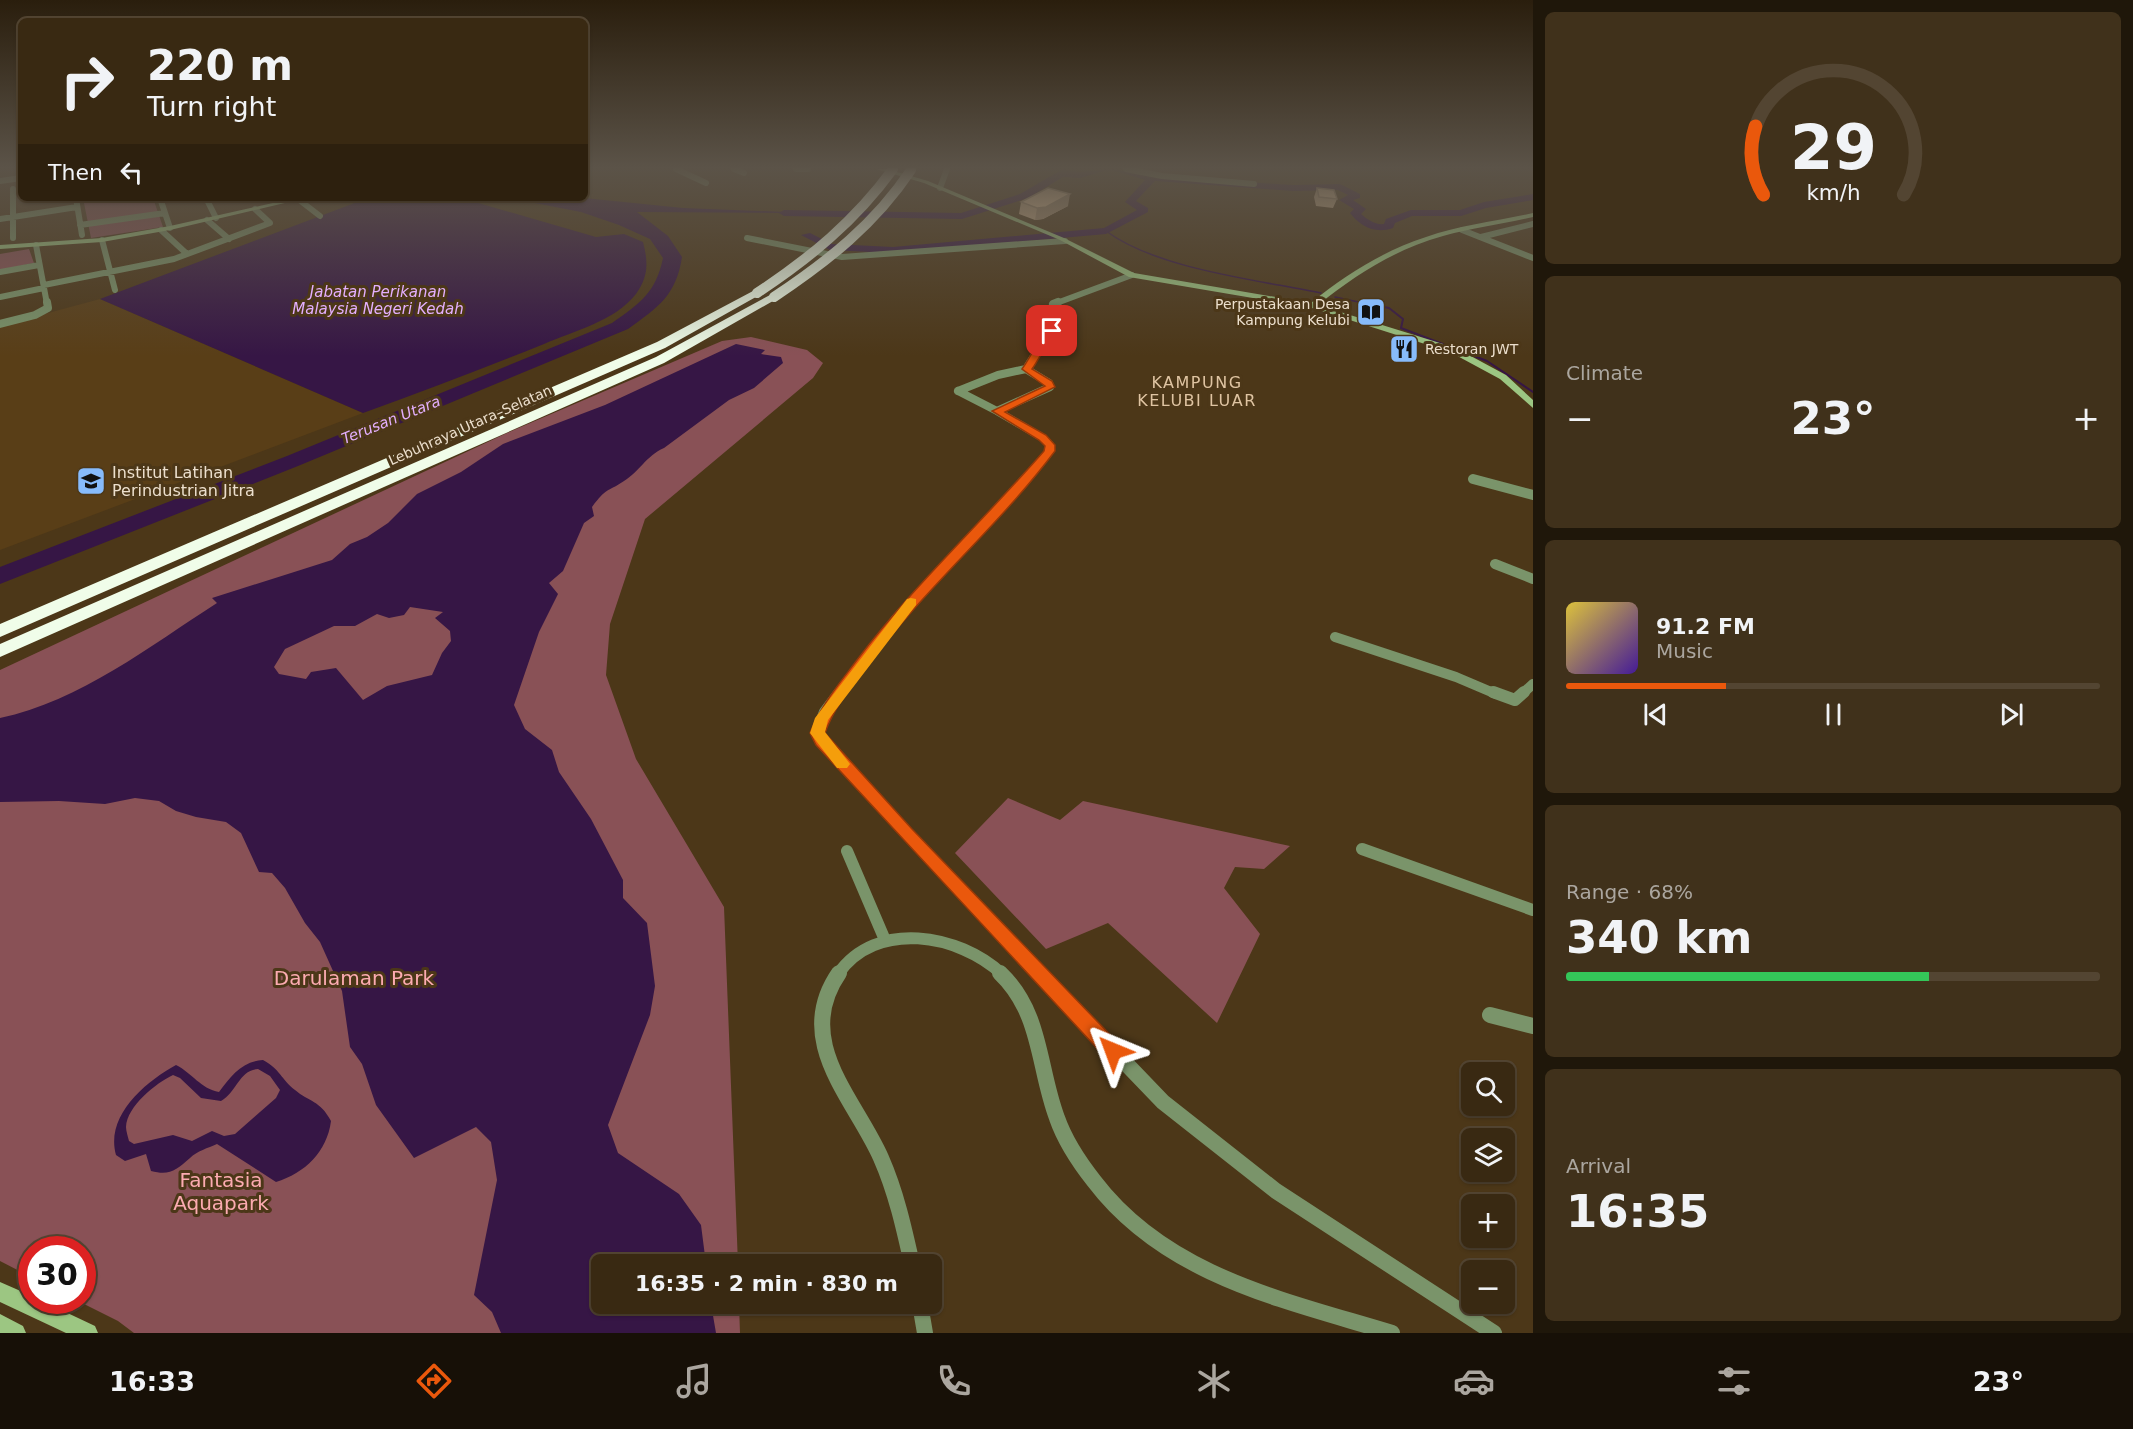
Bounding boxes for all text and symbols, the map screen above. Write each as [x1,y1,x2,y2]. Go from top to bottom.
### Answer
text: 220 m [147,41,293,90]
icon: right [48,42,126,120]
text: Turn right [147,91,276,122]
text: 29 [1790,111,1876,184]
icon: left [115,156,148,189]
text: Then [48,160,103,185]
text: km/h [1806,180,1860,205]
water label: Jabatan Perikanan Malaysia Negeri Kedah [292,283,464,318]
place label: Perpustakaan Desa Kampung Kelubi [1215,296,1350,328]
library icon: Perpustakaan Desa Kampung Kelubi [1355,296,1387,328]
pin [1026,305,1077,356]
icon: arrive [1035,314,1068,347]
restaurant icon: Restoran JWT [1388,333,1420,365]
place label: Restoran JWT [1425,341,1519,357]
text: Climate [1566,361,1643,385]
district label: KAMPUNG KELUBI LUAR [1137,373,1257,410]
street label: Lebuhraya Utara–Selatan [386,382,554,468]
water label: Terusan Utara [339,392,443,448]
text: 23° [1790,392,1876,445]
text: − [1566,399,1594,438]
text: + [2072,399,2100,438]
place label: Institut Latihan Perindustrian Jitra [112,463,255,500]
school or university icon: Institut Latihan Perindustrian Jitra [75,465,107,497]
text: 91.2 FM [1656,614,1755,639]
text: Music [1656,639,1713,663]
icon: previous [1639,698,1672,731]
icon: pause [1817,698,1850,731]
icon: next [1995,698,2028,731]
text: Range · 68% [1566,880,1693,904]
text: 340 km [1566,911,1752,964]
park label: Darulaman Park [274,966,435,990]
position arrow [1081,1019,1145,1083]
map controls [1461,1062,1515,1314]
button: search [1461,1062,1515,1116]
button: layers [1461,1128,1515,1182]
text: Arrival [1566,1154,1631,1178]
park label: Fantasia Aquapark [173,1168,269,1215]
text: 16:35 [1566,1185,1709,1238]
button: + [1461,1194,1515,1248]
speed limit sign: 30 [18,1236,96,1314]
button: − [1461,1260,1515,1314]
text: 16:35 · 2 min · 830 m [635,1271,898,1296]
icon: directions [413,1360,455,1402]
icon: music [673,1360,715,1402]
icon: phone [933,1360,975,1402]
icon: climate [1193,1360,1235,1402]
icon: car [1453,1360,1495,1402]
icon: filters [1713,1360,1755,1402]
text: 16:33 [109,1366,195,1397]
text: 23° [1973,1366,2024,1397]

